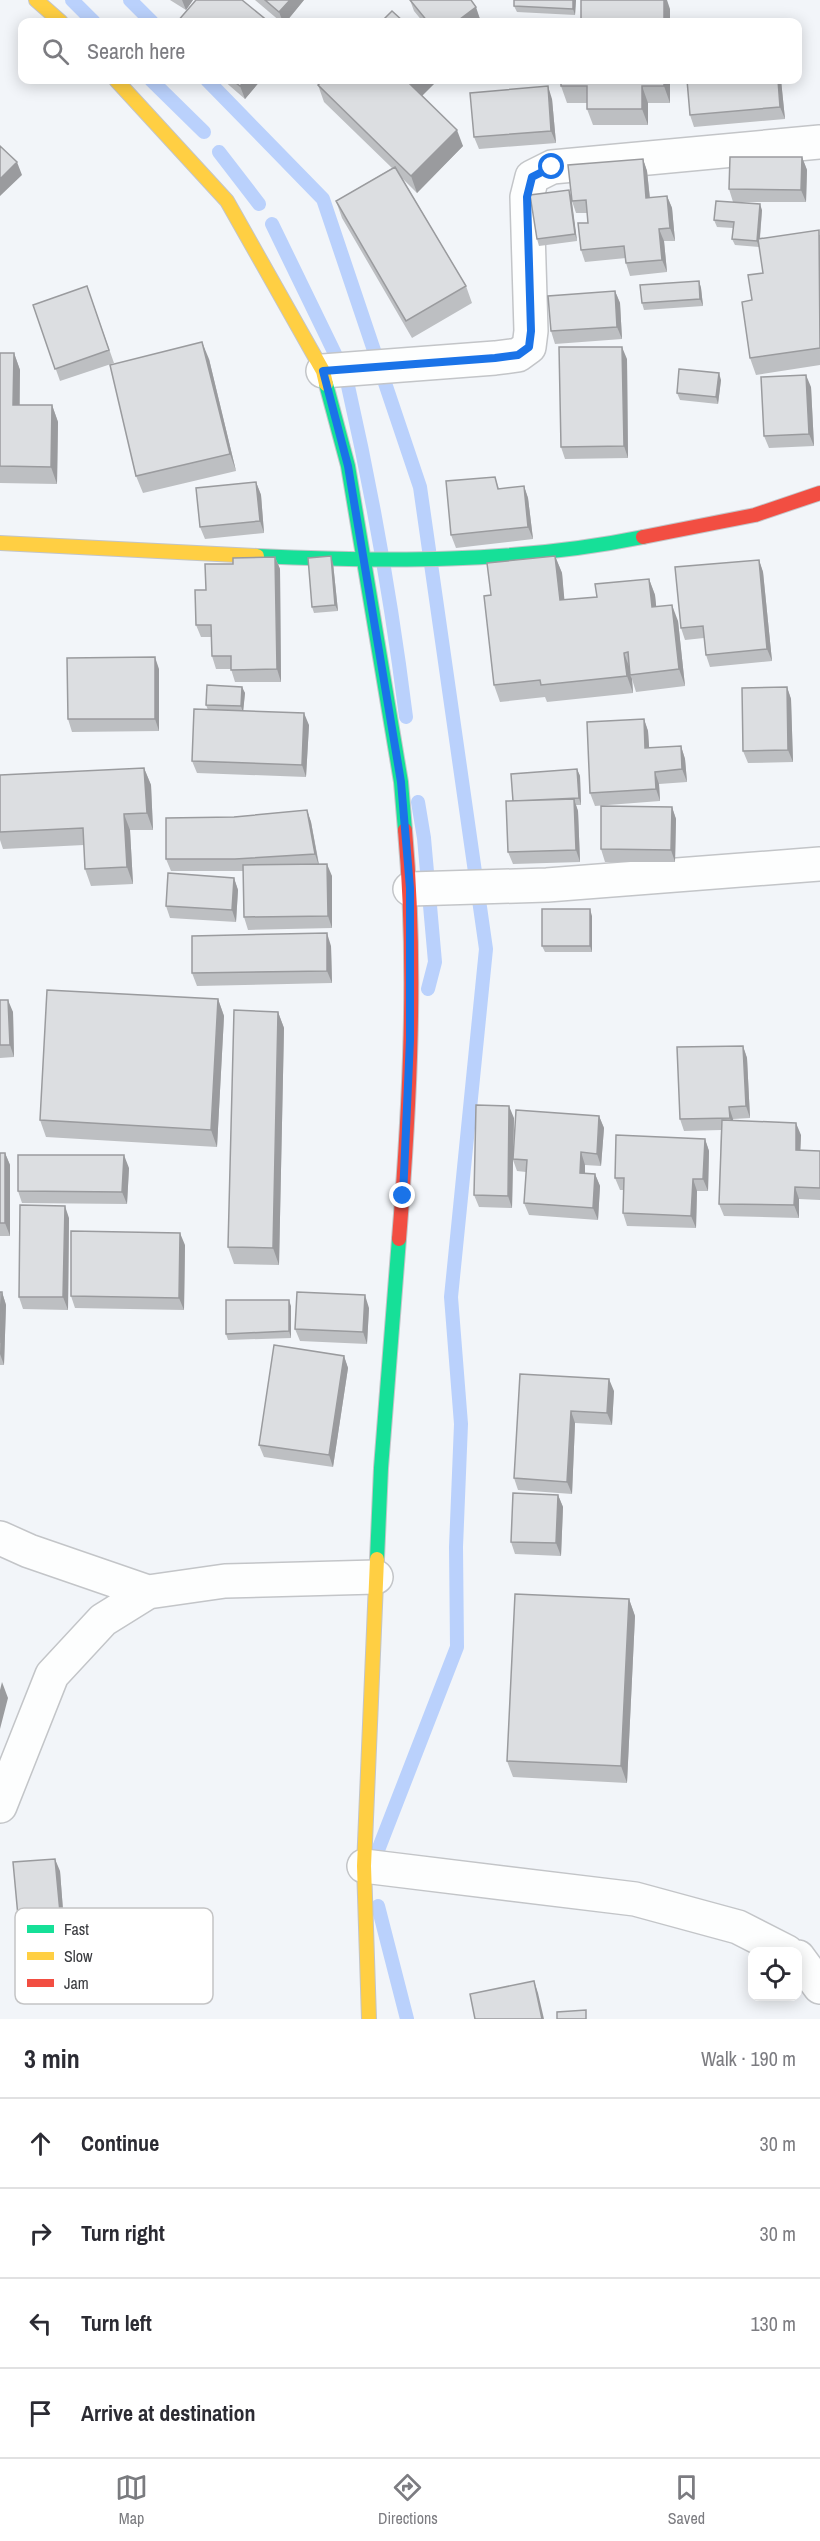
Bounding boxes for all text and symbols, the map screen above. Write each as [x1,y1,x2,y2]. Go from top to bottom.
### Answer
search box [18,18,802,84]
icon: search [39,35,72,68]
text: Search here [87,36,185,66]
route start [538,153,564,179]
route end [389,1182,415,1208]
legend [15,1908,213,2004]
text: Fast [64,1918,89,1940]
text: Slow [64,1945,93,1967]
map controls [748,1947,802,2001]
button: locate [748,1947,802,2001]
text: Jam [64,1972,89,1994]
text: 3 min [24,2041,80,2076]
text: Walk · 190 m [701,2045,796,2072]
icon: ahead [24,2127,57,2160]
text: Continue [81,2128,159,2158]
text: 30 m [760,2130,796,2157]
icon: right [24,2217,57,2250]
text: Turn right [81,2218,165,2248]
text: 30 m [760,2220,796,2247]
icon: left [24,2307,57,2340]
text: Turn left [81,2308,152,2338]
text: 130 m [750,2310,796,2337]
icon: arrive [24,2397,57,2430]
text: Arrive at destination [81,2398,255,2428]
tab: Map [115,2471,148,2529]
tab: Directions [378,2471,438,2529]
tab: Saved [668,2471,705,2529]

